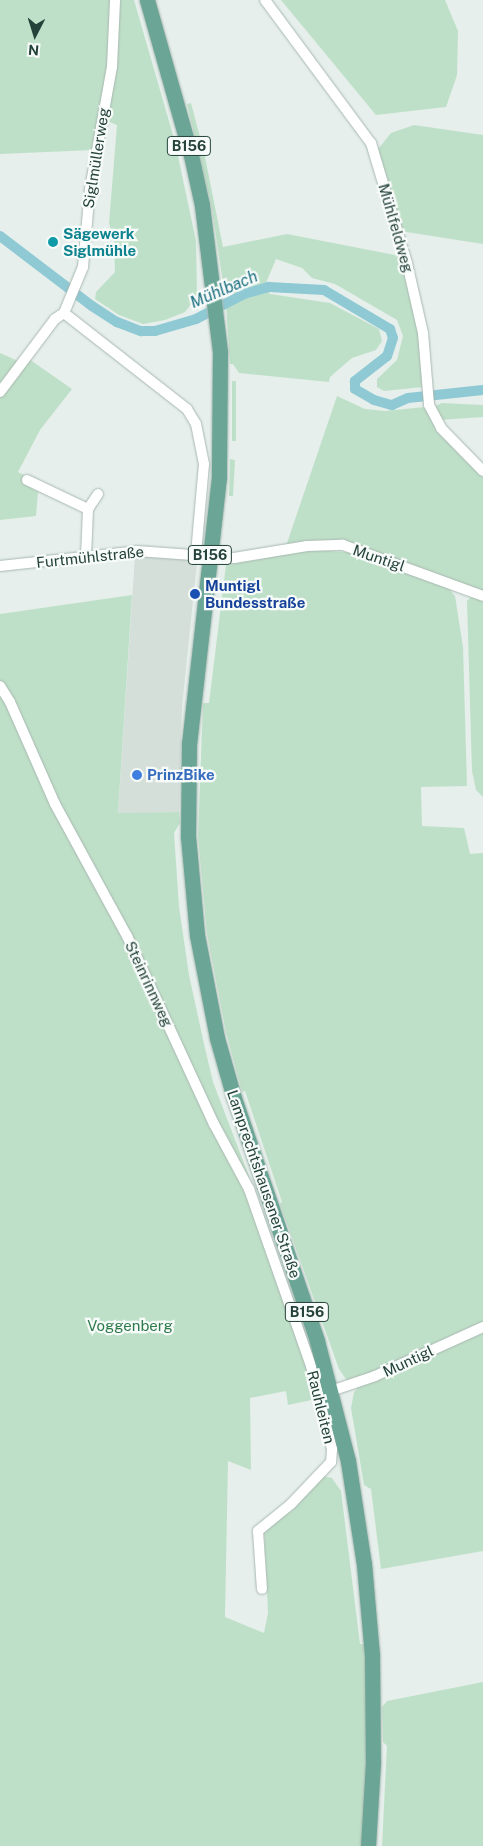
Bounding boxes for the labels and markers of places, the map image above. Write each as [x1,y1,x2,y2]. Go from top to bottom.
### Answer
place label: Sägewerk Siglmühle [63,224,136,259]
marker: Sägewerk Siglmühle [47,236,59,248]
place label: Muntigl Bundesstraße [205,576,305,611]
marker: Muntigl Bundesstraße [189,588,201,600]
place label: PrinzBike [147,766,215,784]
marker: PrinzBike [131,769,143,781]

